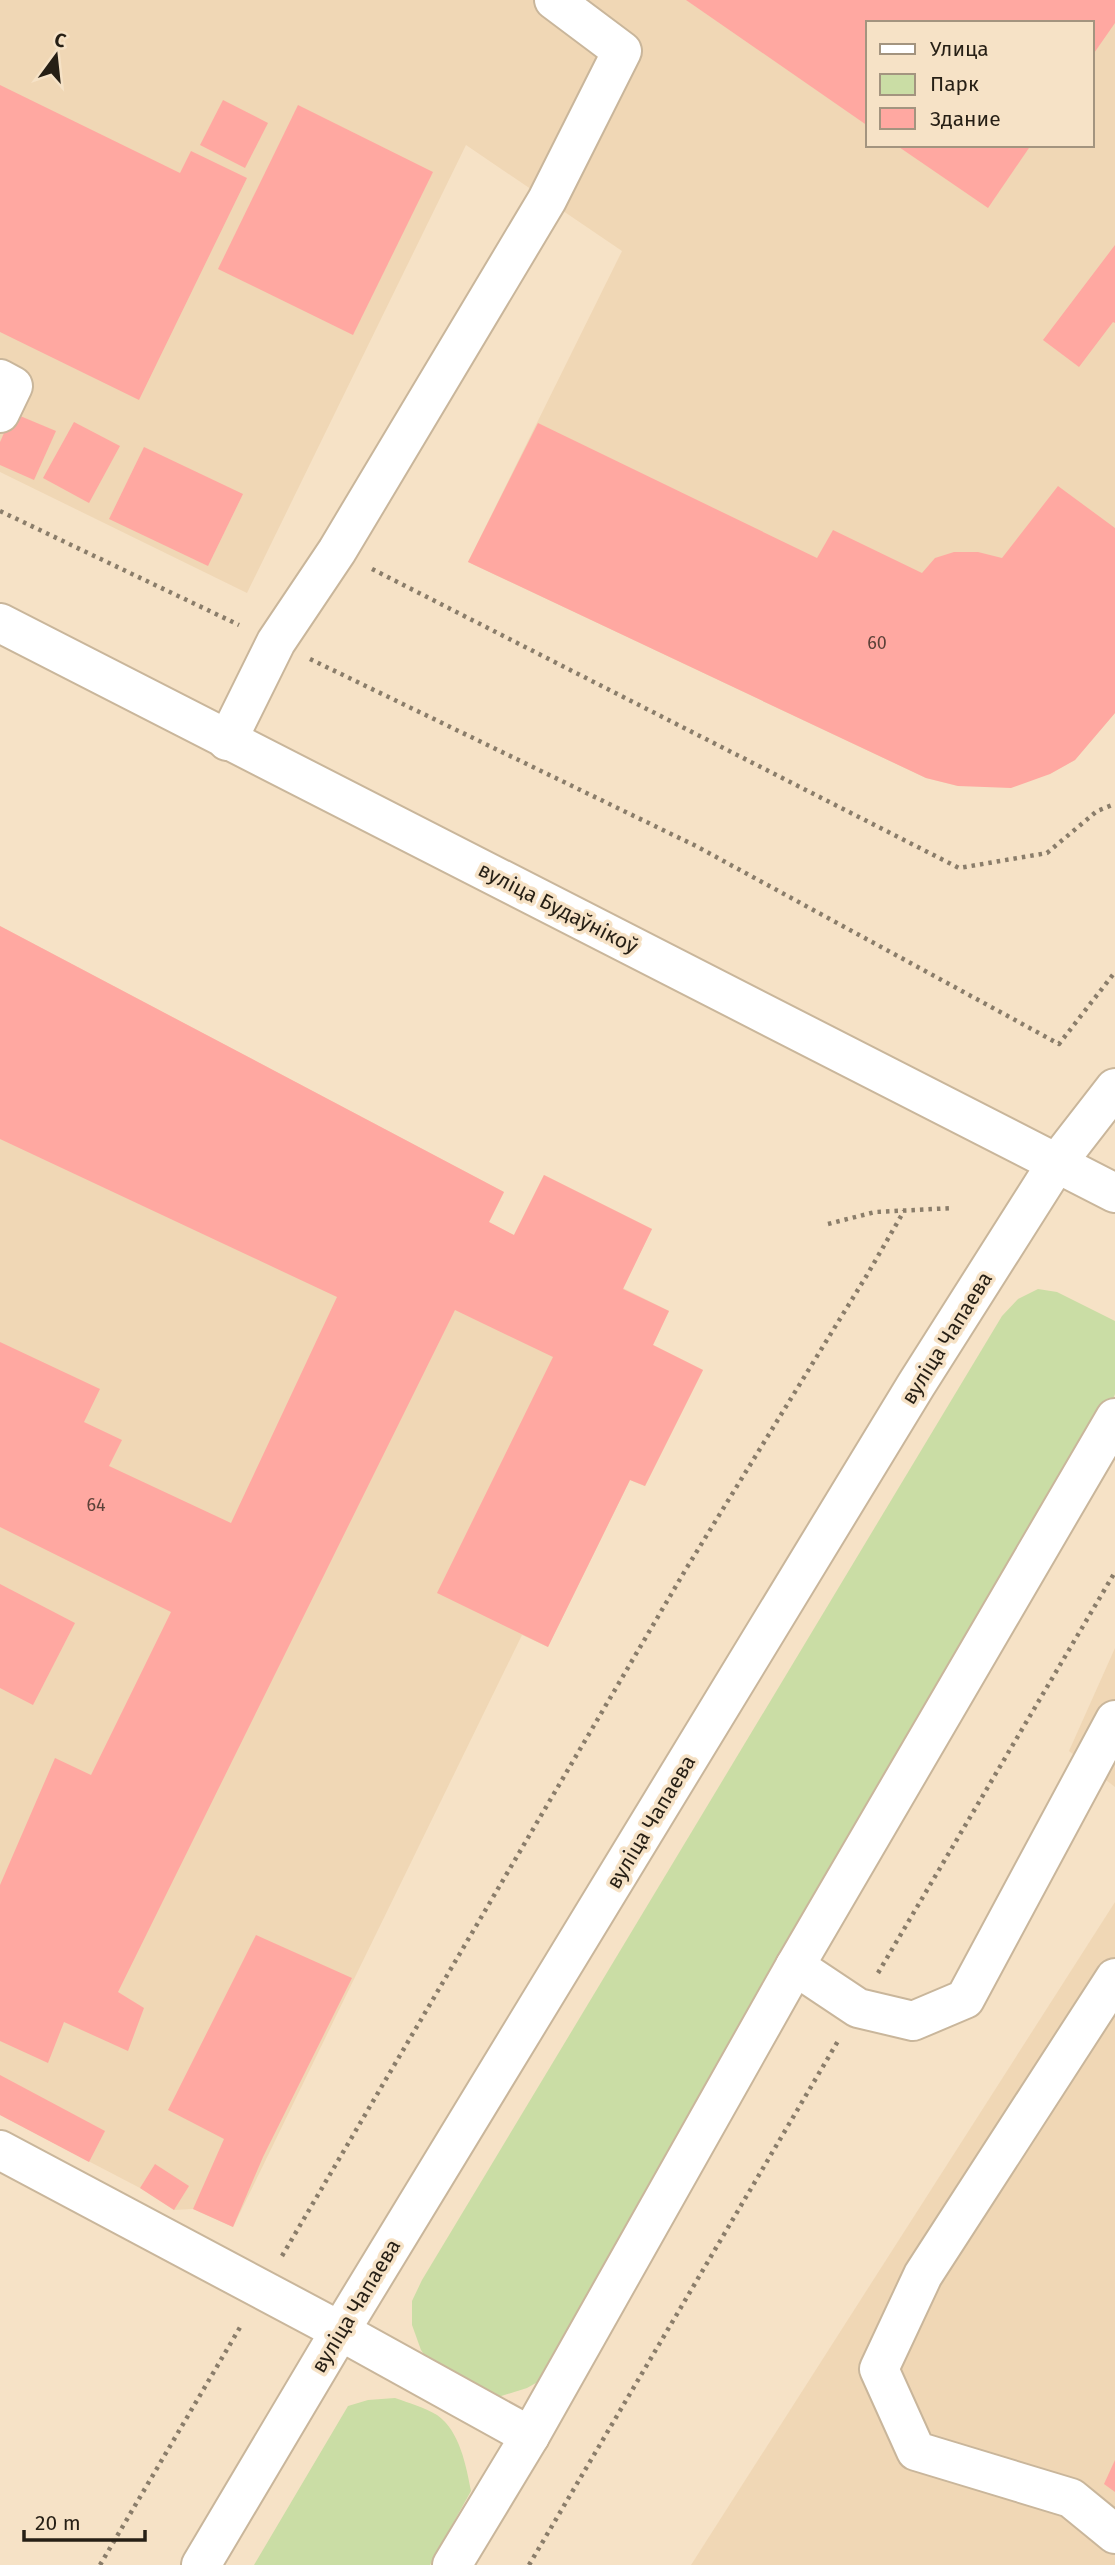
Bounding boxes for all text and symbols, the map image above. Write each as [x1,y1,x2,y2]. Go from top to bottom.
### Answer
north arrow [21,21,91,91]
legend [866,21,1094,147]
text: С [52,28,69,53]
text: Улица [930,36,989,62]
text: Парк [930,71,979,97]
text: Здание [930,106,1001,132]
house number: 60 [867,632,887,654]
street label: вуліца Будаўнікоў [474,856,643,960]
street label: вуліца Чапаева [896,1267,998,1409]
house number: 64 [86,1494,106,1516]
street label: вуліца Чапаева [601,1750,701,1894]
street label: вуліца Чапаева [306,2234,406,2378]
scale bar [24,2498,145,2542]
text: 20 m [35,2510,81,2536]

